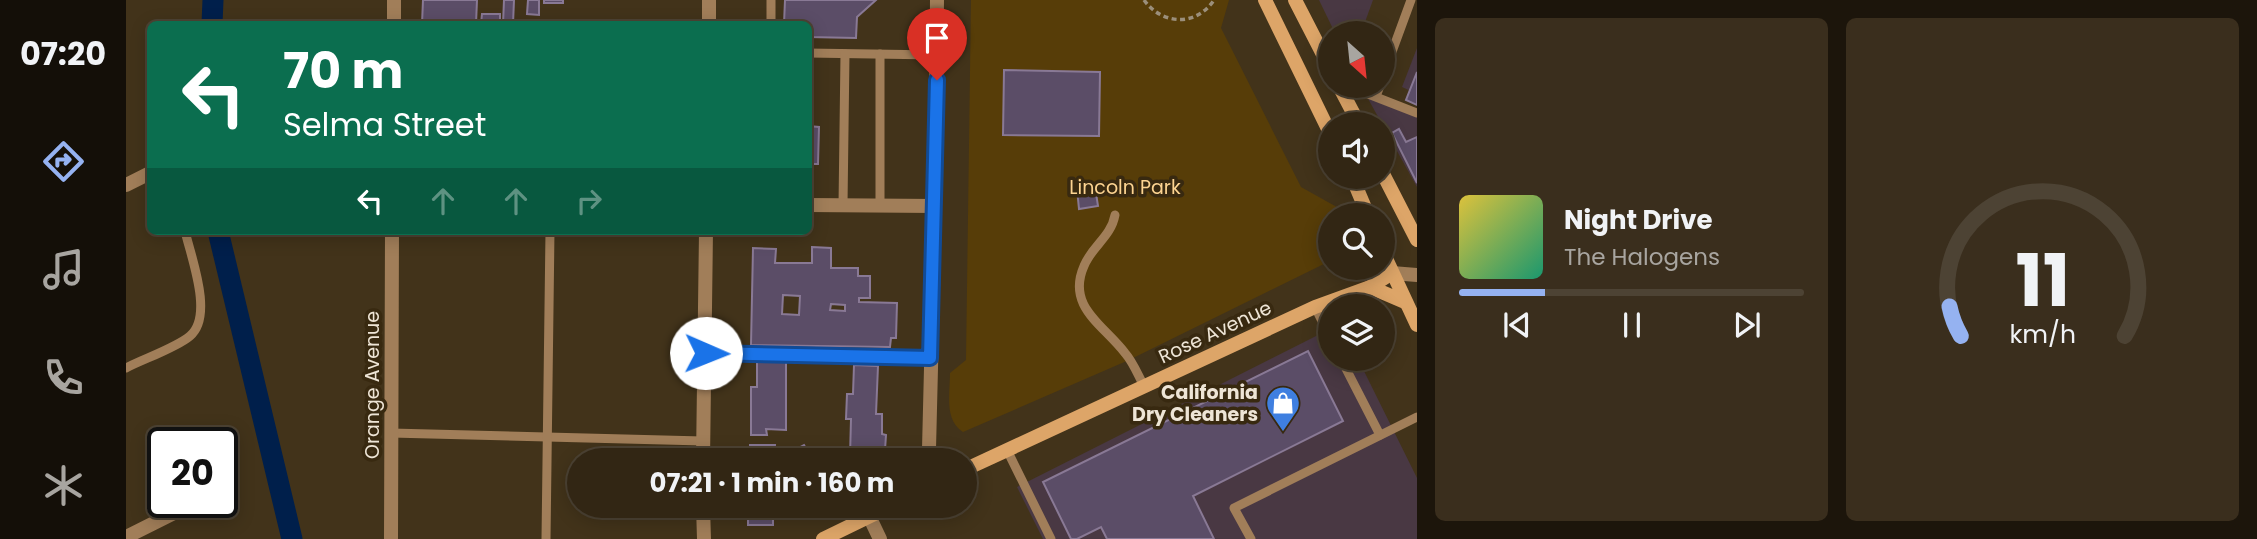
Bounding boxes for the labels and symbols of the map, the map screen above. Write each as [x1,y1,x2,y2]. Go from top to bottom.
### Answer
pin [907,8,967,80]
north arrow [1318,21,1395,98]
park label: Lincoln Park [1069,174,1181,201]
street label: Rose Avenue [1154,294,1276,370]
street label: Orange Avenue [359,311,386,459]
position arrow [669,316,743,390]
place label: California Dry Cleaners [1132,379,1258,428]
shop icon: California Dry Cleaners [1264,384,1302,433]
speed limit sign: 20 [147,427,238,518]

